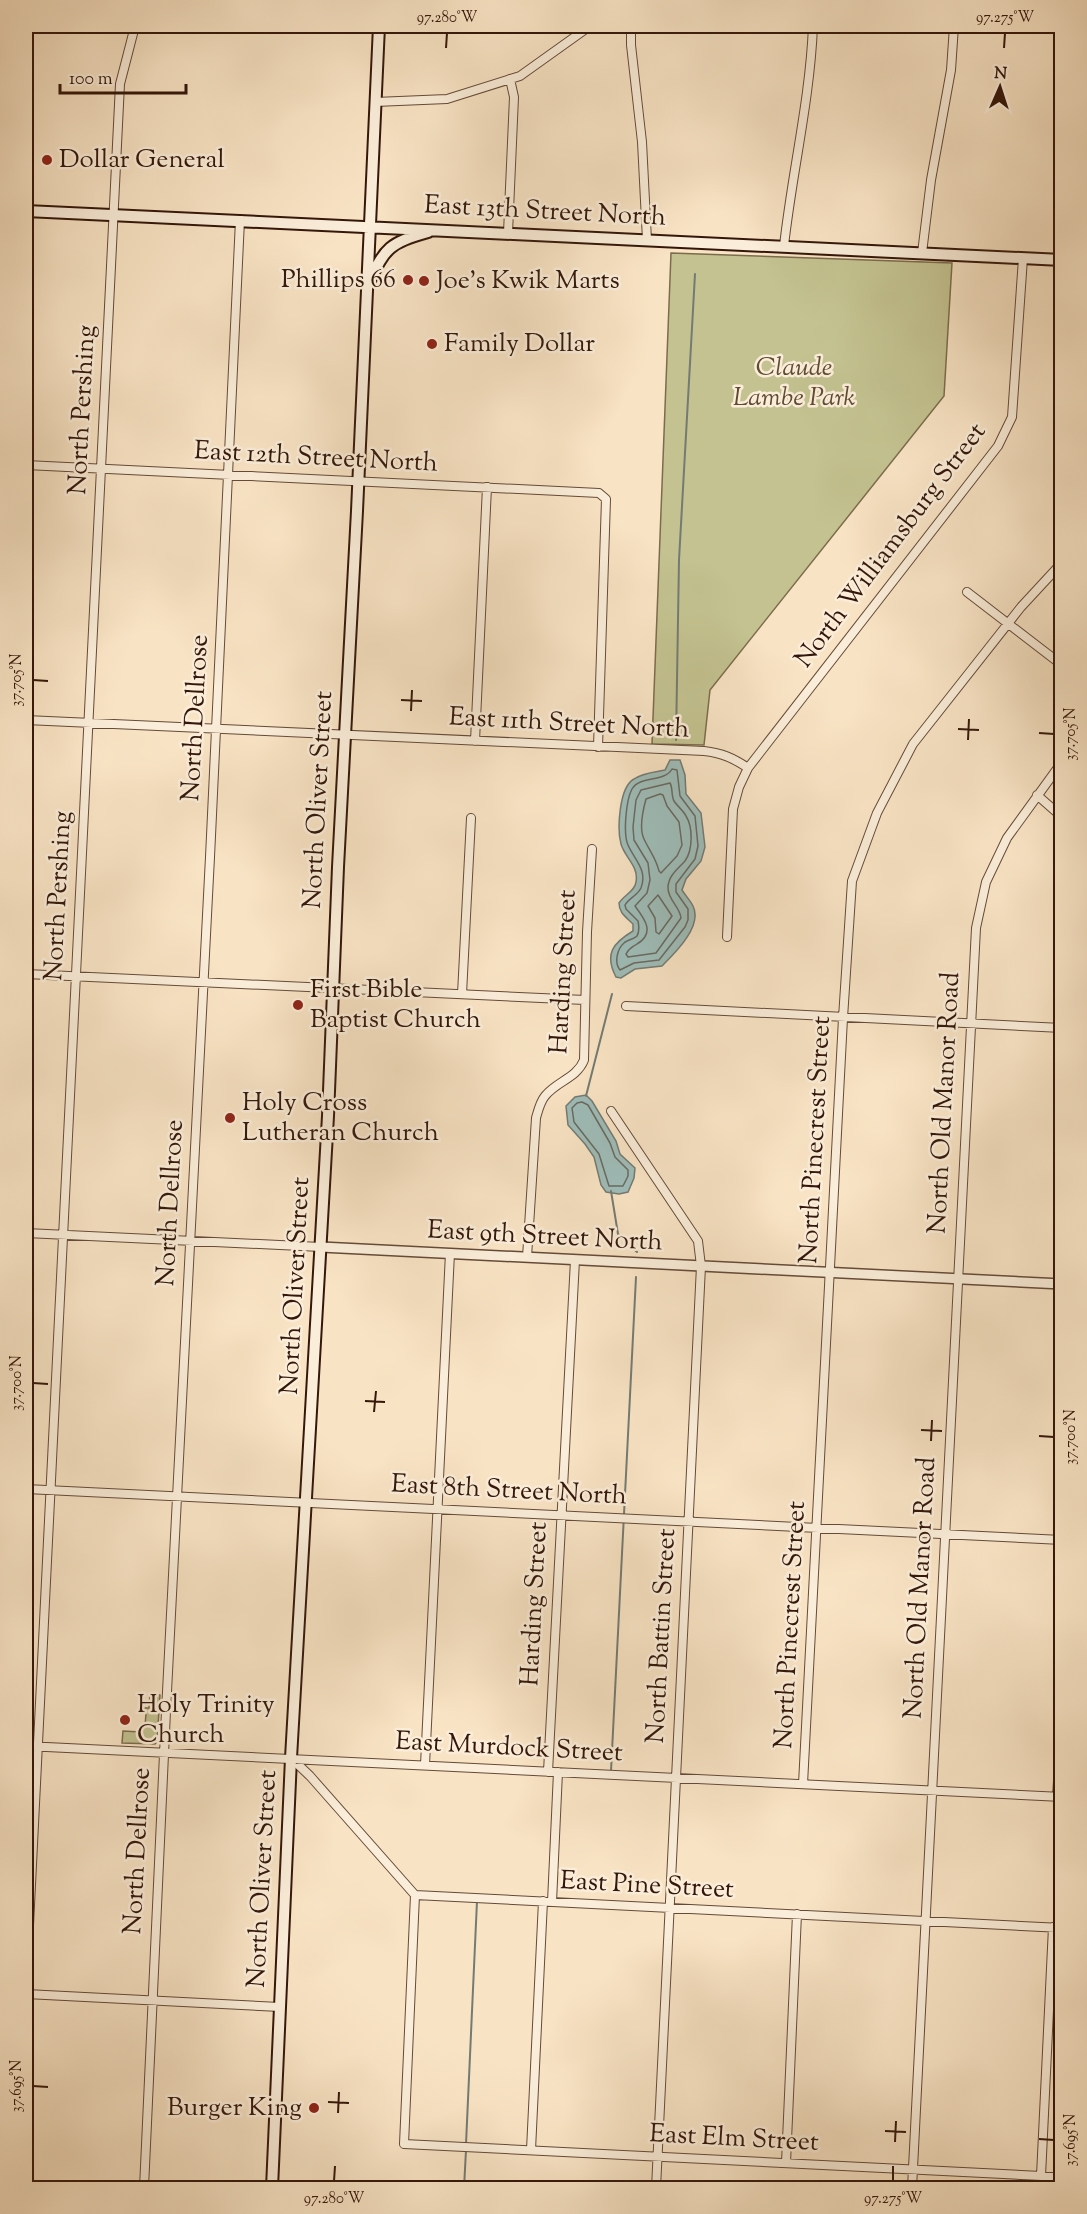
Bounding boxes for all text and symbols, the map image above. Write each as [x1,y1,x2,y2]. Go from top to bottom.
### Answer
text: 97.280°W [417,8,478,29]
text: 97.275°W [976,8,1034,29]
scale bar [60,57,186,95]
north arrow [970,57,1030,117]
text: N [994,63,1008,86]
text: 100 m [69,67,113,93]
place label: Dollar General [59,142,225,179]
marker: Dollar General [40,153,54,167]
street label: East 13th Street North [423,187,667,237]
place label: Phillips 66 [281,262,396,299]
place label: Joe's Kwik Marts [434,263,620,300]
marker: Phillips 66 [401,273,415,287]
marker: Joe's Kwik Marts [417,274,431,288]
street label: North Pershing [60,324,106,496]
place label: Family Dollar [444,326,595,363]
marker: Family Dollar [425,337,439,351]
park label: Claude Lambe Park [733,350,856,417]
street label: North Williamsburg Street [786,416,996,676]
street label: East 12th Street North [193,433,439,483]
street label: North Dellrose [173,634,219,802]
text: 37.705°N [7,654,28,706]
street label: North Oliver Street [295,690,343,910]
street label: East 11th Street North [448,699,690,749]
text: 37.705°N [1061,708,1082,760]
street label: North Pershing [36,810,82,982]
street label: Harding Street [541,889,587,1055]
street label: North Old Manor Road [920,971,970,1235]
place label: First Bible Baptist Church [310,972,481,1039]
marker: First Bible Baptist Church [291,998,305,1012]
street label: North Pinecrest Street [791,1015,841,1265]
place label: Holy Cross Lutheran Church [242,1085,439,1152]
marker: Holy Cross Lutheran Church [223,1111,237,1125]
street label: North Dellrose [148,1119,194,1287]
street label: North Oliver Street [272,1176,320,1396]
street label: East 9th Street North [426,1212,664,1262]
text: 37.700°N [7,1355,28,1411]
text: 37.700°N [1061,1409,1082,1465]
street label: North Old Manor Road [896,1456,946,1720]
street label: East 8th Street North [390,1466,628,1516]
street label: North Pinecrest Street [766,1500,816,1750]
street label: Harding Street [512,1521,558,1687]
street label: North Battin Street [638,1527,686,1745]
place label: Holy Trinity Church [137,1687,275,1754]
marker: Holy Trinity Church [118,1713,132,1727]
street label: East Murdock Street [394,1724,624,1772]
street label: North Dellrose [115,1767,161,1935]
street label: North Oliver Street [239,1769,287,1989]
street label: East Pine Street [559,1863,735,1909]
text: 37.695°N [7,2060,28,2112]
place label: Burger King [167,2090,302,2127]
marker: Burger King [307,2101,321,2115]
text: 37.695°N [1061,2114,1082,2166]
street label: East Elm Street [648,2116,820,2162]
text: 97.280°W [304,2189,365,2210]
text: 97.275°W [864,2189,922,2210]

